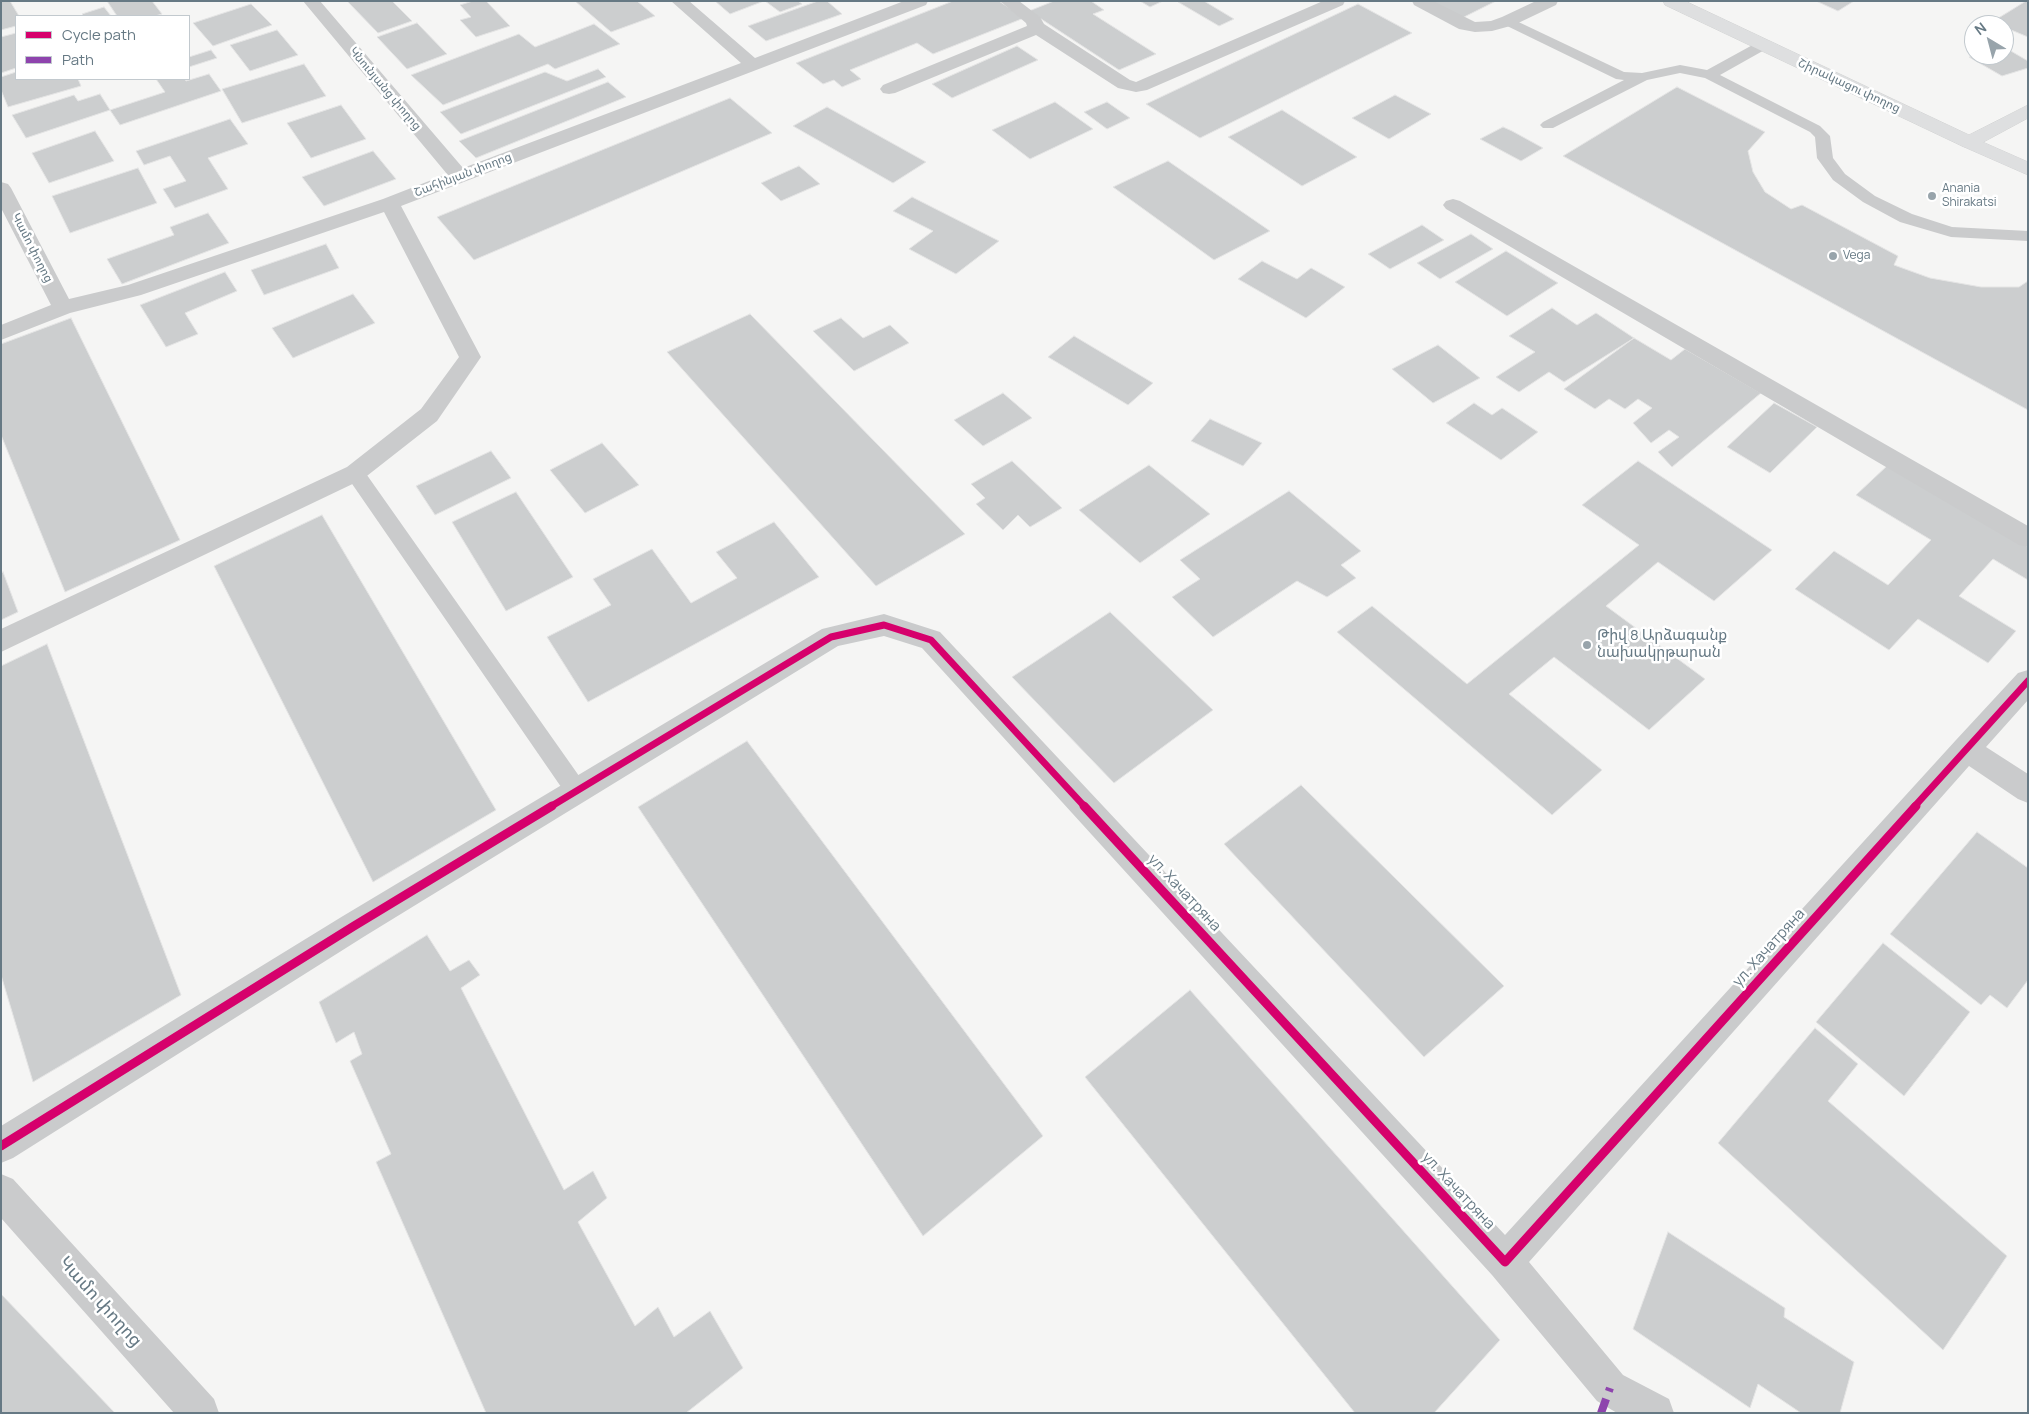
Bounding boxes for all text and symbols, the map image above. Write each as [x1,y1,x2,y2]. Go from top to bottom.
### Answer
legend [15,15,190,80]
north arrow [1964,15,2014,65]
text: N [1971,18,1990,39]
text: Cycle path [62,24,136,45]
street label: Կնունյանց փողոց [346,44,424,134]
text: Path [62,49,94,70]
street label: Շիրակացու փողոց [1795,56,1903,116]
street label: Շահինյան փողոց [412,150,514,200]
place label: Anania Shirakatsi [1942,182,1997,210]
marker: Anania Shirakatsi [1926,190,1938,202]
street label: Կամո փողոց [8,211,56,285]
place label: Vega [1843,249,1870,263]
marker: Vega [1827,250,1839,262]
place label: Թիվ 8 Արձագանք նախակրթարան [1597,627,1727,662]
marker: Թիվ 8 Արձագանք նախակրթարան [1581,639,1593,651]
street label: ул. Хачатряна [1144,851,1224,935]
street label: ул. Хачатряна [1729,905,1809,991]
street label: ул. Хачатряна [1418,1149,1498,1233]
street label: Կամո փողոց [54,1252,146,1352]

